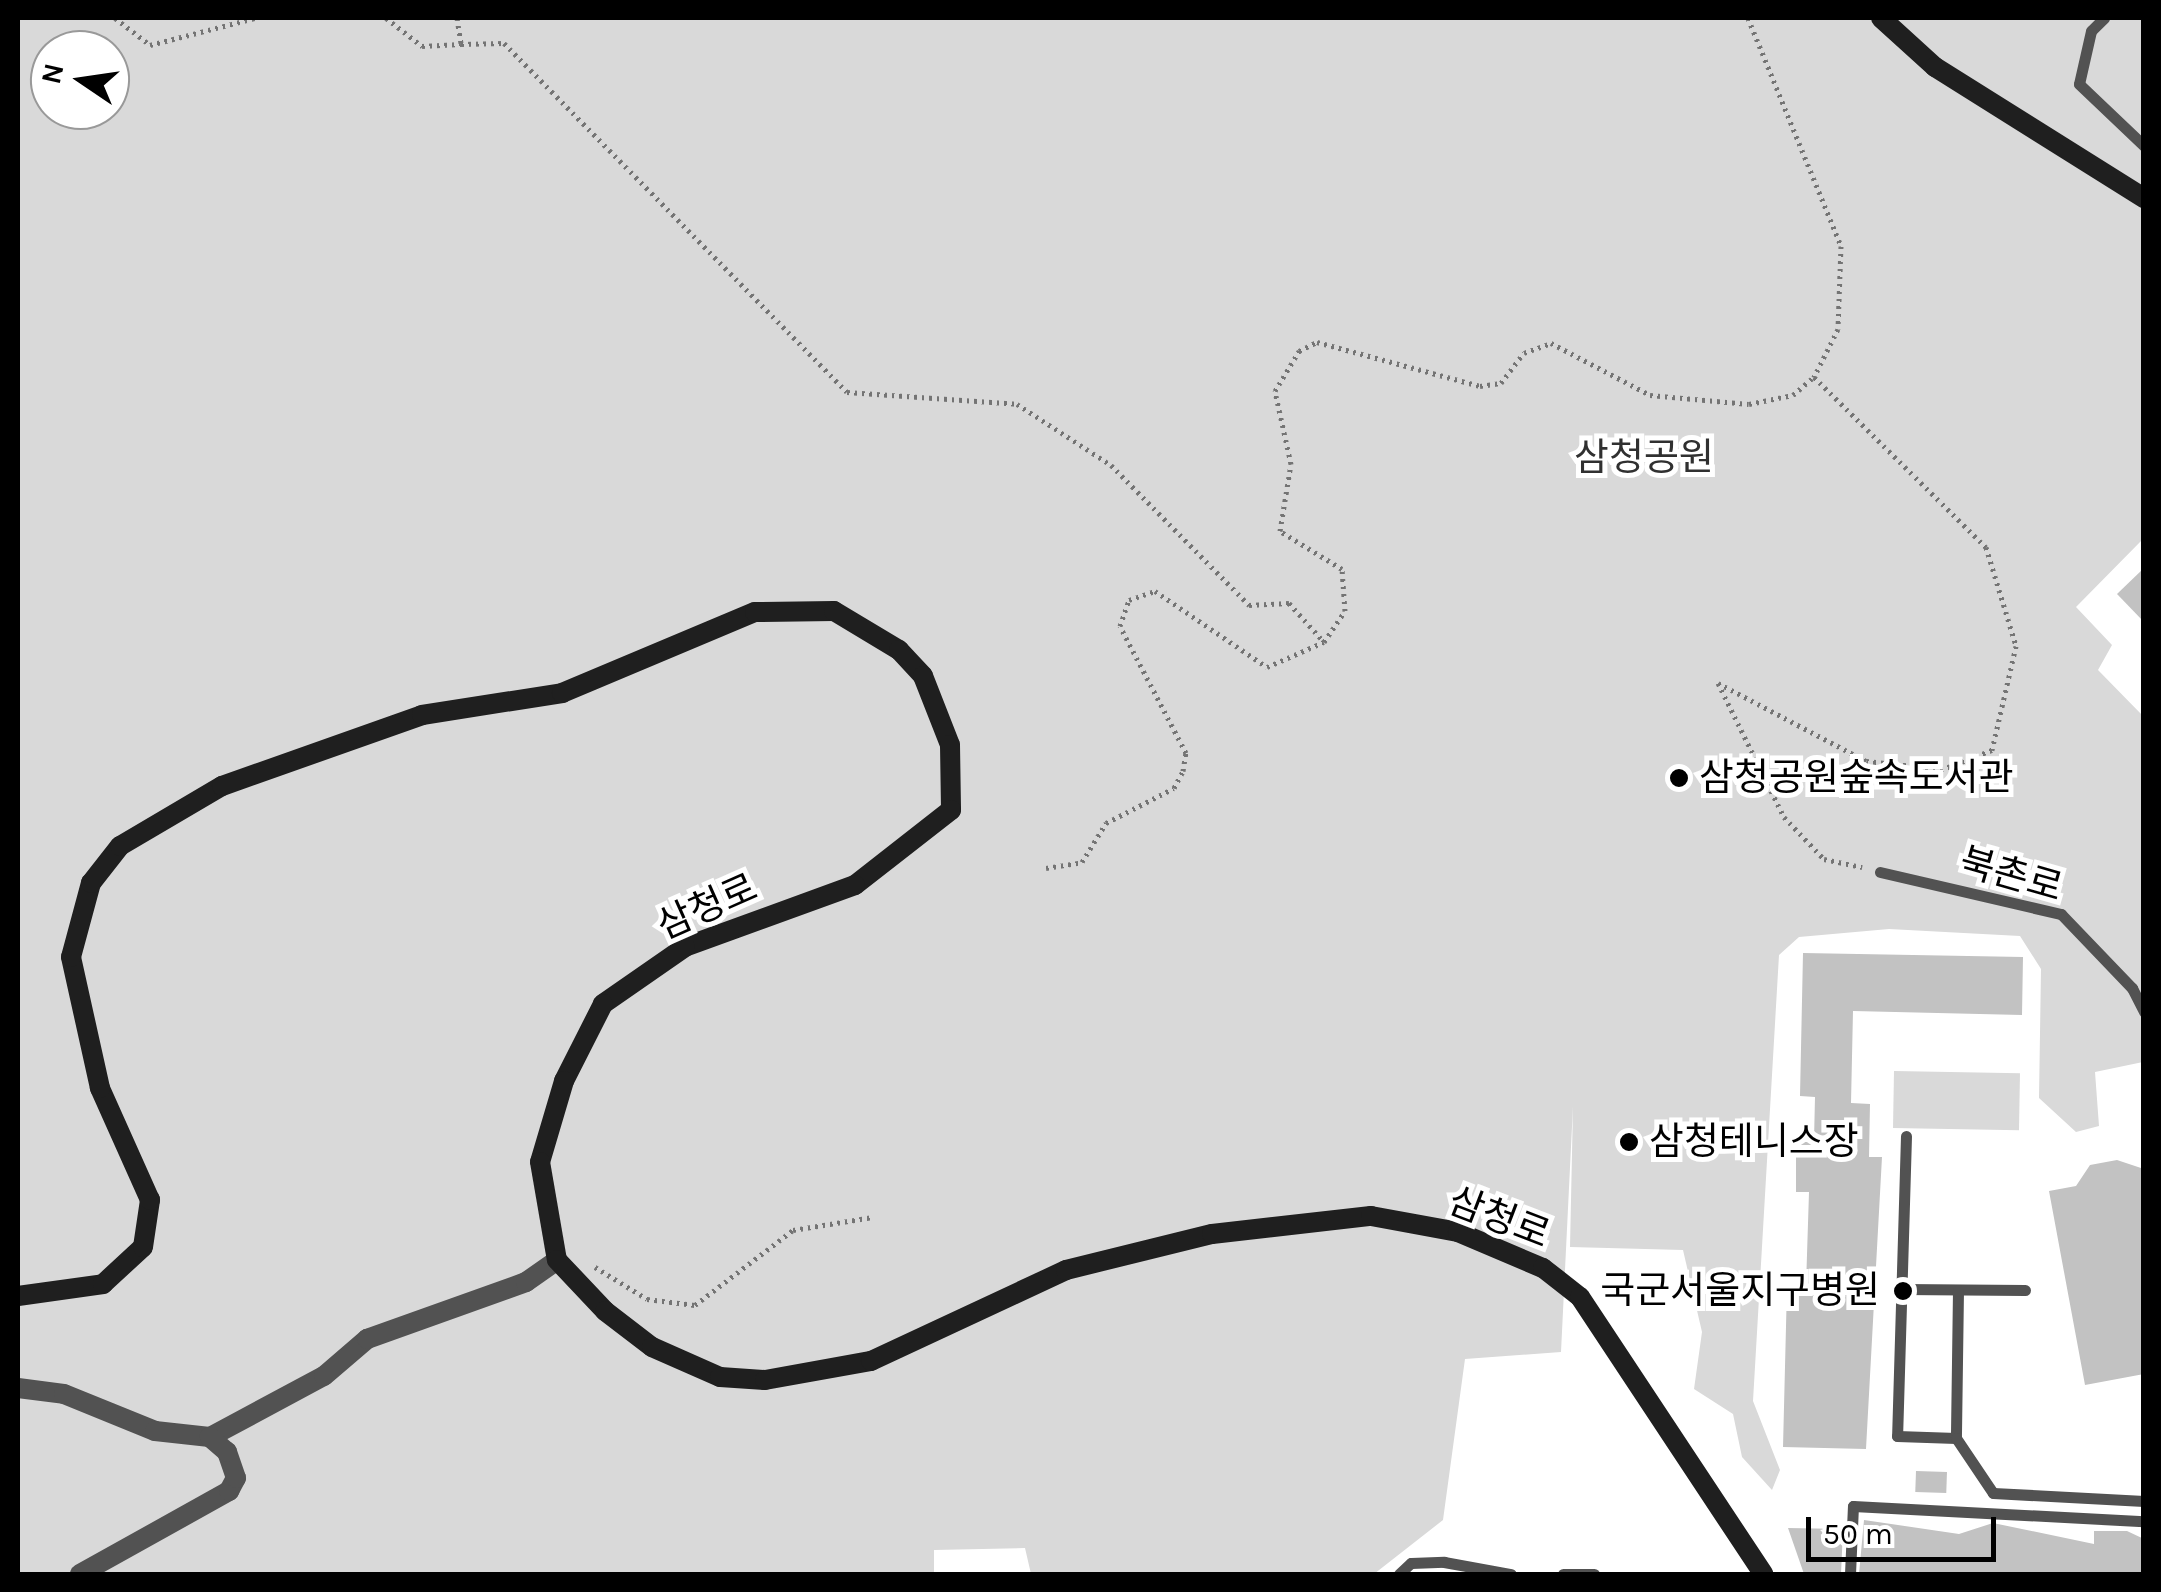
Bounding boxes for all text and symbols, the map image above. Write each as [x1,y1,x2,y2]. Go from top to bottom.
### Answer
north arrow [30,30,130,130]
text: N [34,60,71,87]
park label: 삼청공원 [1574,435,1714,481]
place label: 삼청공원숲속도서관 [1699,755,2014,801]
marker: 삼청공원숲속도서관 [1668,767,1690,789]
street label: 북촌로 [1954,839,2068,911]
street label: 삼청로 [650,865,764,949]
place label: 삼청테니스장 [1649,1119,1859,1165]
marker: 삼청테니스장 [1618,1131,1640,1153]
street label: 삼청로 [1442,1178,1556,1258]
place label: 국군서울지구병원 [1600,1268,1880,1314]
marker: 국군서울지구병원 [1890,1278,1916,1304]
scale bar [1811,1497,2001,1559]
text: 50 m [1823,1516,1893,1552]

